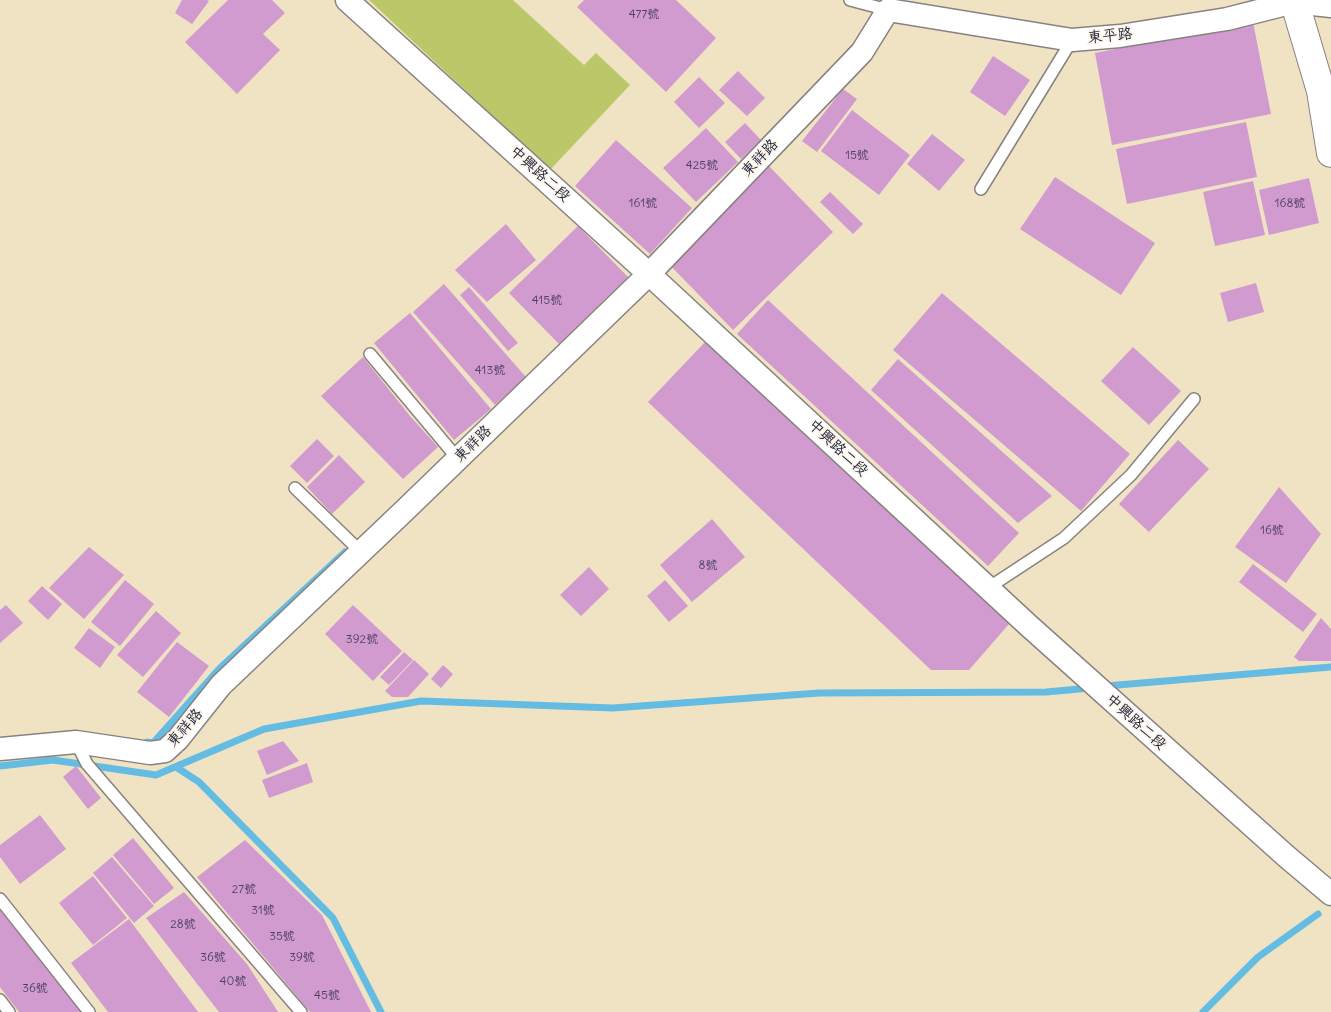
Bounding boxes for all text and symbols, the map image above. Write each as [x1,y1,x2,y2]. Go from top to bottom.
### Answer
house number: 477號 [629,8,659,22]
street label: 東平路 [1087,25,1133,47]
street label: 東祥路 [738,136,782,180]
street label: 中興路二段 [506,142,574,206]
house number: 15號 [845,149,869,163]
house number: 425號 [686,159,718,173]
house number: 161號 [629,197,657,211]
house number: 168號 [1275,197,1305,211]
house number: 415號 [532,294,562,308]
house number: 413號 [475,364,505,378]
street label: 中興路二段 [804,416,872,480]
street label: 東祥路 [451,422,495,466]
house number: 16號 [1260,524,1284,538]
house number: 8號 [699,559,717,573]
house number: 392號 [346,633,378,647]
street label: 中興路二段 [1102,690,1170,754]
street label: 東祥路 [163,705,207,751]
house number: 27號 [232,883,256,897]
house number: 31號 [251,904,275,918]
house number: 28號 [170,918,196,932]
house number: 35號 [269,930,295,944]
house number: 36號 [200,951,226,965]
house number: 39號 [289,951,315,965]
house number: 40號 [220,975,246,989]
house number: 36號 [22,982,48,996]
house number: 45號 [314,989,340,1003]

